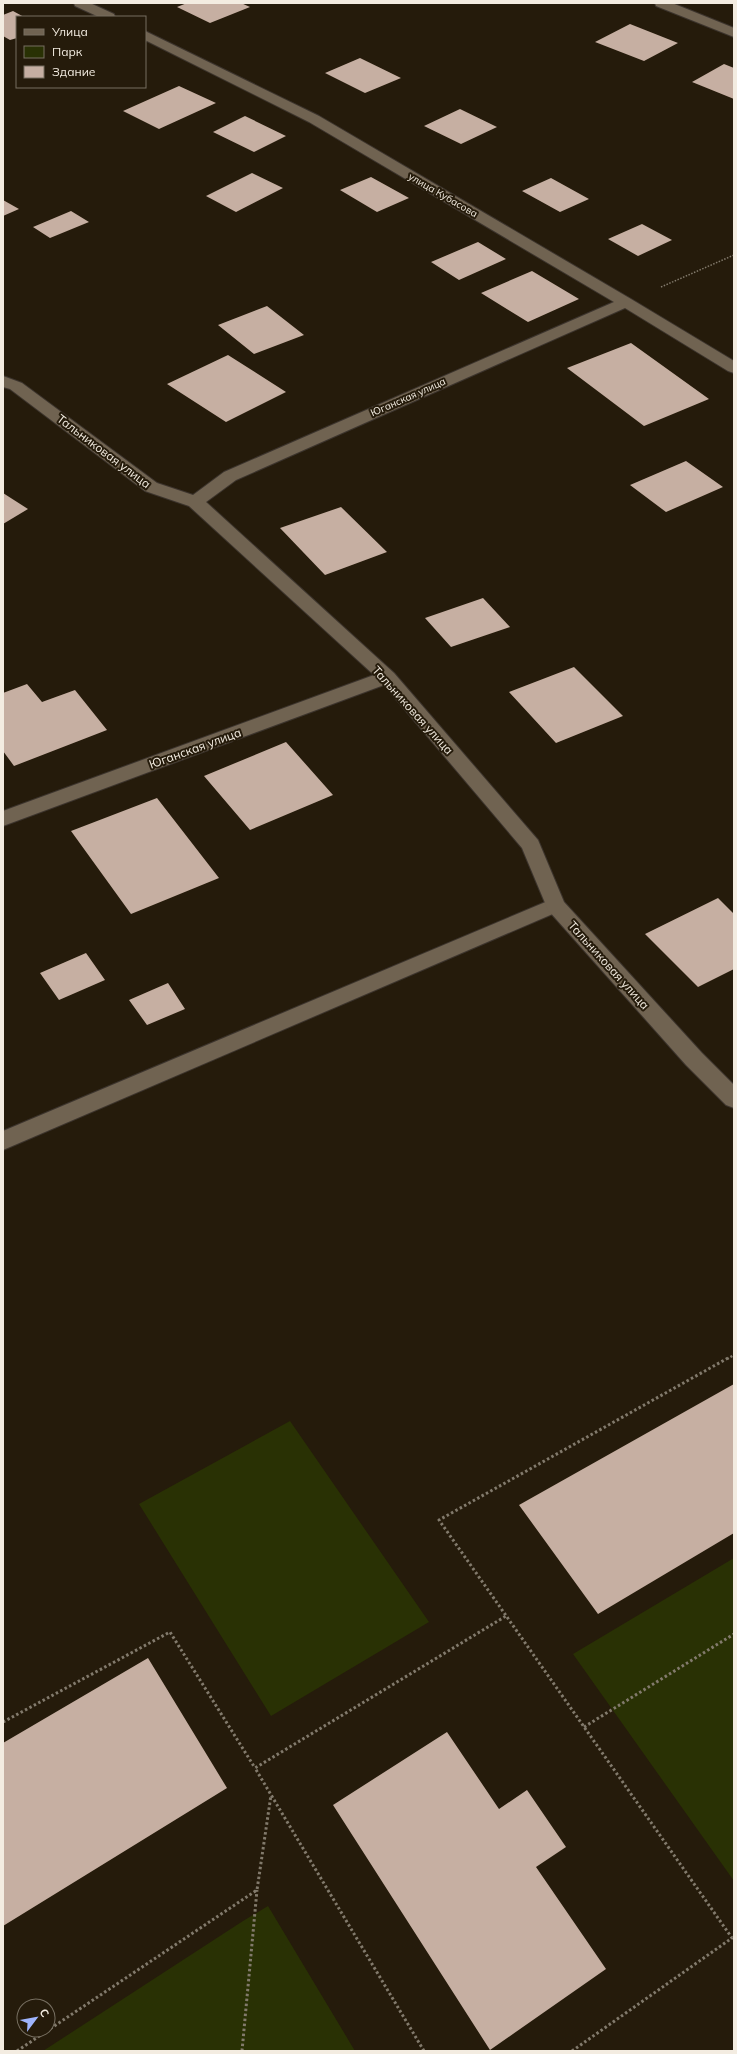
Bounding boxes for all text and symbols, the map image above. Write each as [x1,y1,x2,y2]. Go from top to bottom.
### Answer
legend [16,16,146,88]
text: Улица [51,24,88,39]
text: Парк [52,44,83,59]
text: Здание [52,64,96,79]
street label: улица Кубасова [406,170,480,220]
street label: Юганская улица [368,375,448,419]
street label: Тальниковая улица [54,411,154,491]
street label: Тальниковая улица [369,663,457,757]
street label: Юганская улица [147,724,243,772]
street label: Тальниковая улица [565,918,653,1012]
north arrow [16,1998,56,2038]
text: С [37,2006,53,2020]

